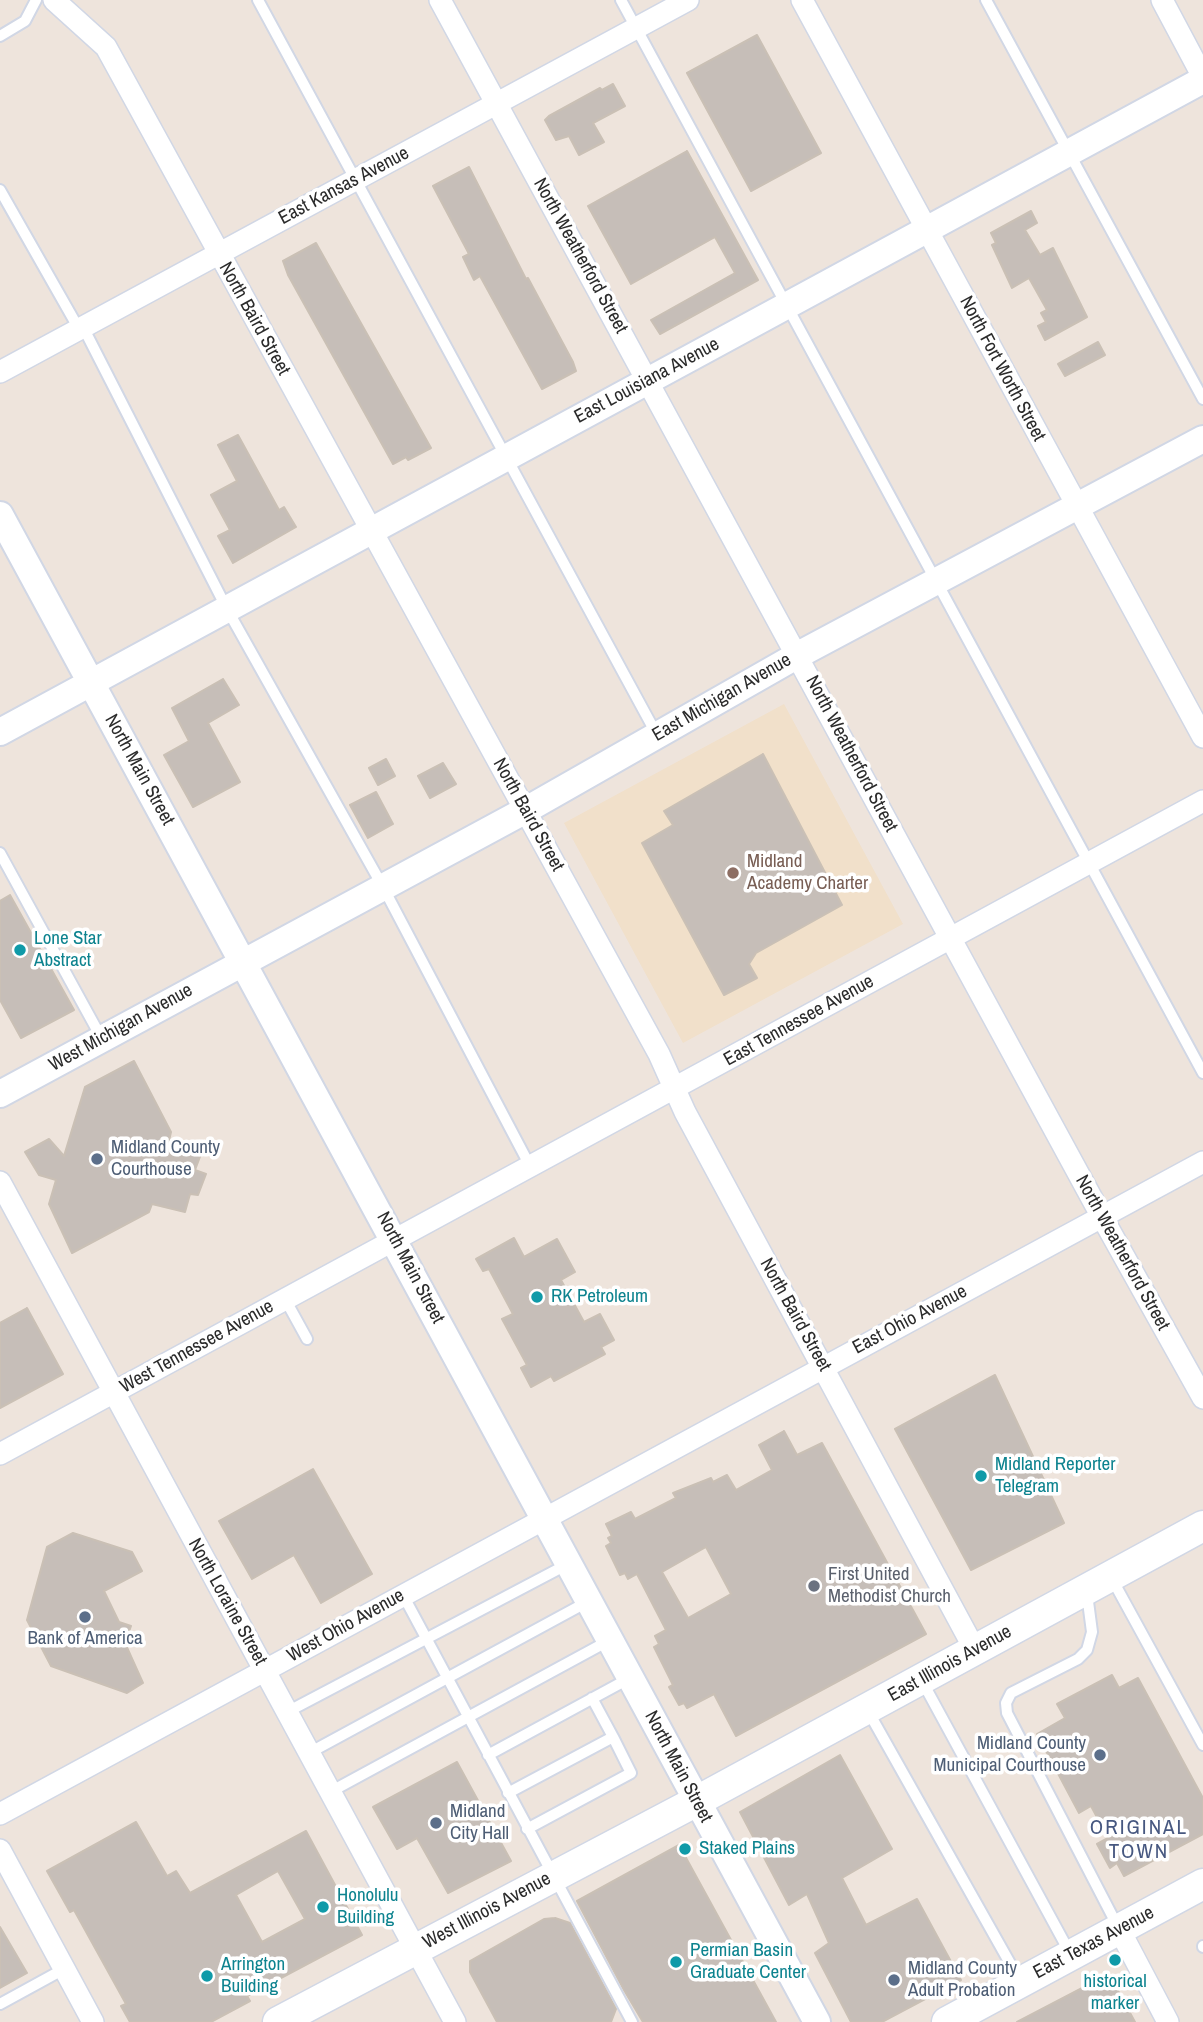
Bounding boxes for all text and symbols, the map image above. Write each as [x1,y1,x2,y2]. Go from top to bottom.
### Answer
street label: East Kansas Avenue [275,142,413,230]
street label: North Weatherford Street [528,174,632,338]
street label: North Baird Street [214,259,294,379]
street label: North Fort Worth Street [954,293,1050,445]
street label: East Louisiana Avenue [571,333,723,429]
street label: East Michigan Avenue [649,649,795,747]
street label: North Weatherford Street [800,672,902,836]
street label: North Main Street [99,711,179,829]
street label: North Baird Street [488,755,568,875]
place label: Midland Academy Charter [747,851,868,895]
marker: Midland Academy Charter [725,865,741,881]
place label: Lone Star Abstract [34,928,102,972]
marker: Lone Star Abstract [12,942,28,958]
street label: East Tennessee Avenue [720,970,878,1072]
street label: West Michigan Avenue [45,979,197,1077]
place label: Midland County Courthouse [111,1137,220,1181]
marker: Midland County Courthouse [89,1151,105,1167]
street label: North Weatherford Street [1070,1171,1174,1335]
street label: North Main Street [371,1208,449,1328]
street label: North Baird Street [755,1255,835,1375]
street label: East Ohio Avenue [849,1280,971,1360]
place label: RK Petroleum [551,1286,648,1308]
marker: RK Petroleum [529,1289,545,1305]
street label: West Tennessee Avenue [116,1295,278,1399]
place label: Midland Reporter Telegram [995,1454,1115,1498]
marker: Midland Reporter Telegram [973,1468,989,1484]
street label: North Loraine Street [183,1535,271,1669]
place label: First United Methodist Church [828,1564,951,1608]
marker: First United Methodist Church [806,1578,822,1594]
street label: West Ohio Avenue [284,1584,408,1668]
marker: Bank of America [77,1609,93,1625]
street label: East Illinois Avenue [884,1621,1016,1707]
place label: Bank of America [27,1628,143,1650]
street label: North Main Street [639,1707,717,1827]
place label: Midland County Municipal Courthouse [934,1733,1086,1777]
marker: Midland County Municipal Courthouse [1092,1747,1108,1763]
place label: Midland City Hall [450,1801,509,1845]
marker: Midland City Hall [428,1815,444,1831]
district label: ORIGINAL TOWN [1091,1815,1187,1865]
place label: Staked Plains [699,1838,795,1860]
marker: Staked Plains [677,1841,693,1857]
street label: West Illinois Avenue [419,1868,555,1954]
place label: Honolulu Building [337,1885,398,1929]
marker: Honolulu Building [315,1899,331,1915]
street label: East Texas Avenue [1030,1902,1158,1984]
place label: Permian Basin Graduate Center [690,1940,806,1984]
marker: historical marker [1107,1952,1123,1968]
place label: Arrington Building [221,1954,285,1998]
marker: Permian Basin Graduate Center [668,1954,684,1970]
place label: Midland County Adult Probation [908,1958,1017,2002]
marker: Arrington Building [199,1968,215,1984]
place label: historical marker [1083,1971,1147,2015]
marker: Midland County Adult Probation [886,1972,902,1988]

